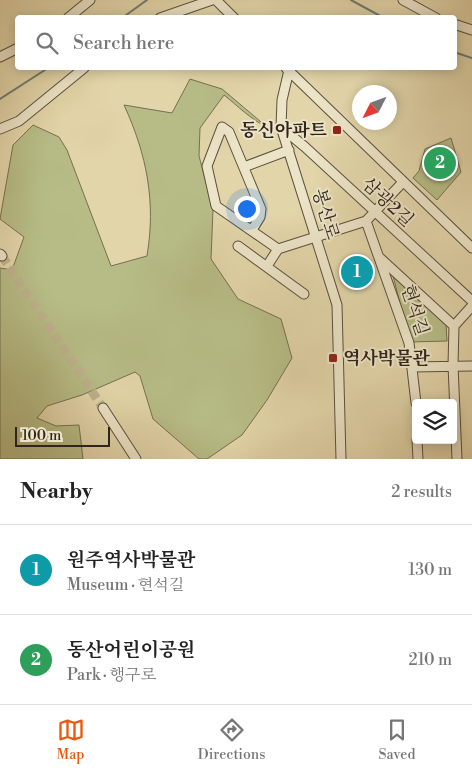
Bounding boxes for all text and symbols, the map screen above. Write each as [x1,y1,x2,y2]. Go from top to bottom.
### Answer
search box [15,15,457,70]
icon: search [33,29,61,57]
text: Search here [73,31,174,55]
north arrow [352,85,397,130]
place label: 동신아파트 [240,119,328,142]
marker: 동신아파트 [331,124,343,136]
pin: 2 [424,144,456,182]
street label: 삼광2길 [357,173,418,232]
street label: 봉산로 [307,186,344,242]
your location [234,196,260,222]
pin: 1 [341,253,373,291]
street label: 현석길 [396,282,434,339]
place label: 역사박물관 [343,347,431,370]
marker: 역사박물관 [327,352,339,364]
map controls [412,399,457,444]
button: layers [412,399,457,444]
scale bar [15,424,110,447]
text: 100 m [22,427,61,445]
text: Nearby [20,479,93,505]
text: 2 results [391,482,452,502]
text: 원주역사박물관 [67,548,195,572]
text: 1 [32,560,40,580]
text: 130 m [408,560,452,580]
text: Museum · 현석길 [67,575,184,595]
text: 동산어린이공원 [67,638,195,662]
text: 2 [31,650,41,670]
text: 210 m [408,650,452,670]
text: Park · 행구로 [67,665,156,685]
tab: Map [57,716,85,764]
tab: Directions [198,716,265,764]
tab: Saved [379,716,415,764]

